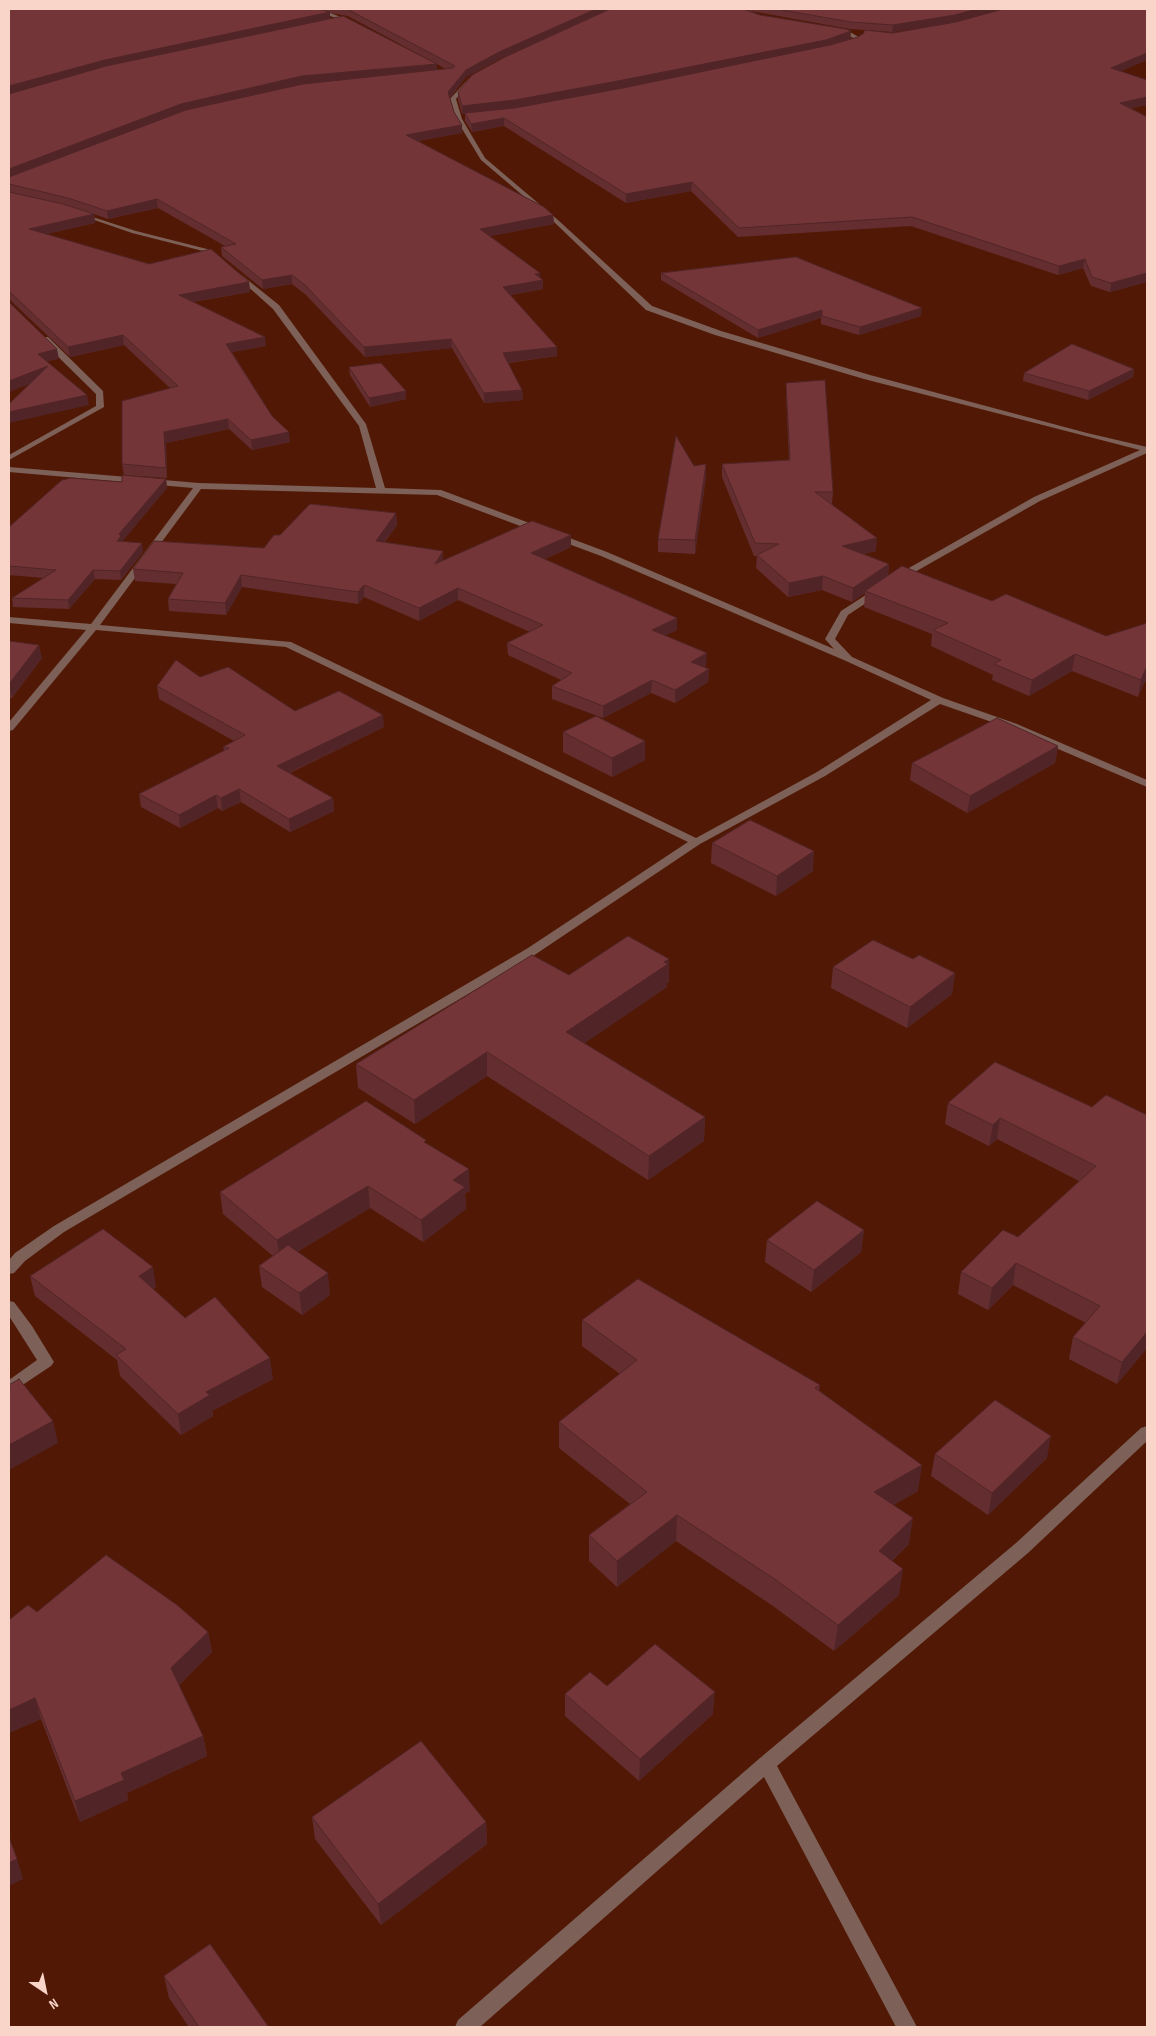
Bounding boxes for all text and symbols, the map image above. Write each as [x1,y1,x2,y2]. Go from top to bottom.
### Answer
north arrow [20,1966,70,2016]
text: N [46,1995,62,2013]

